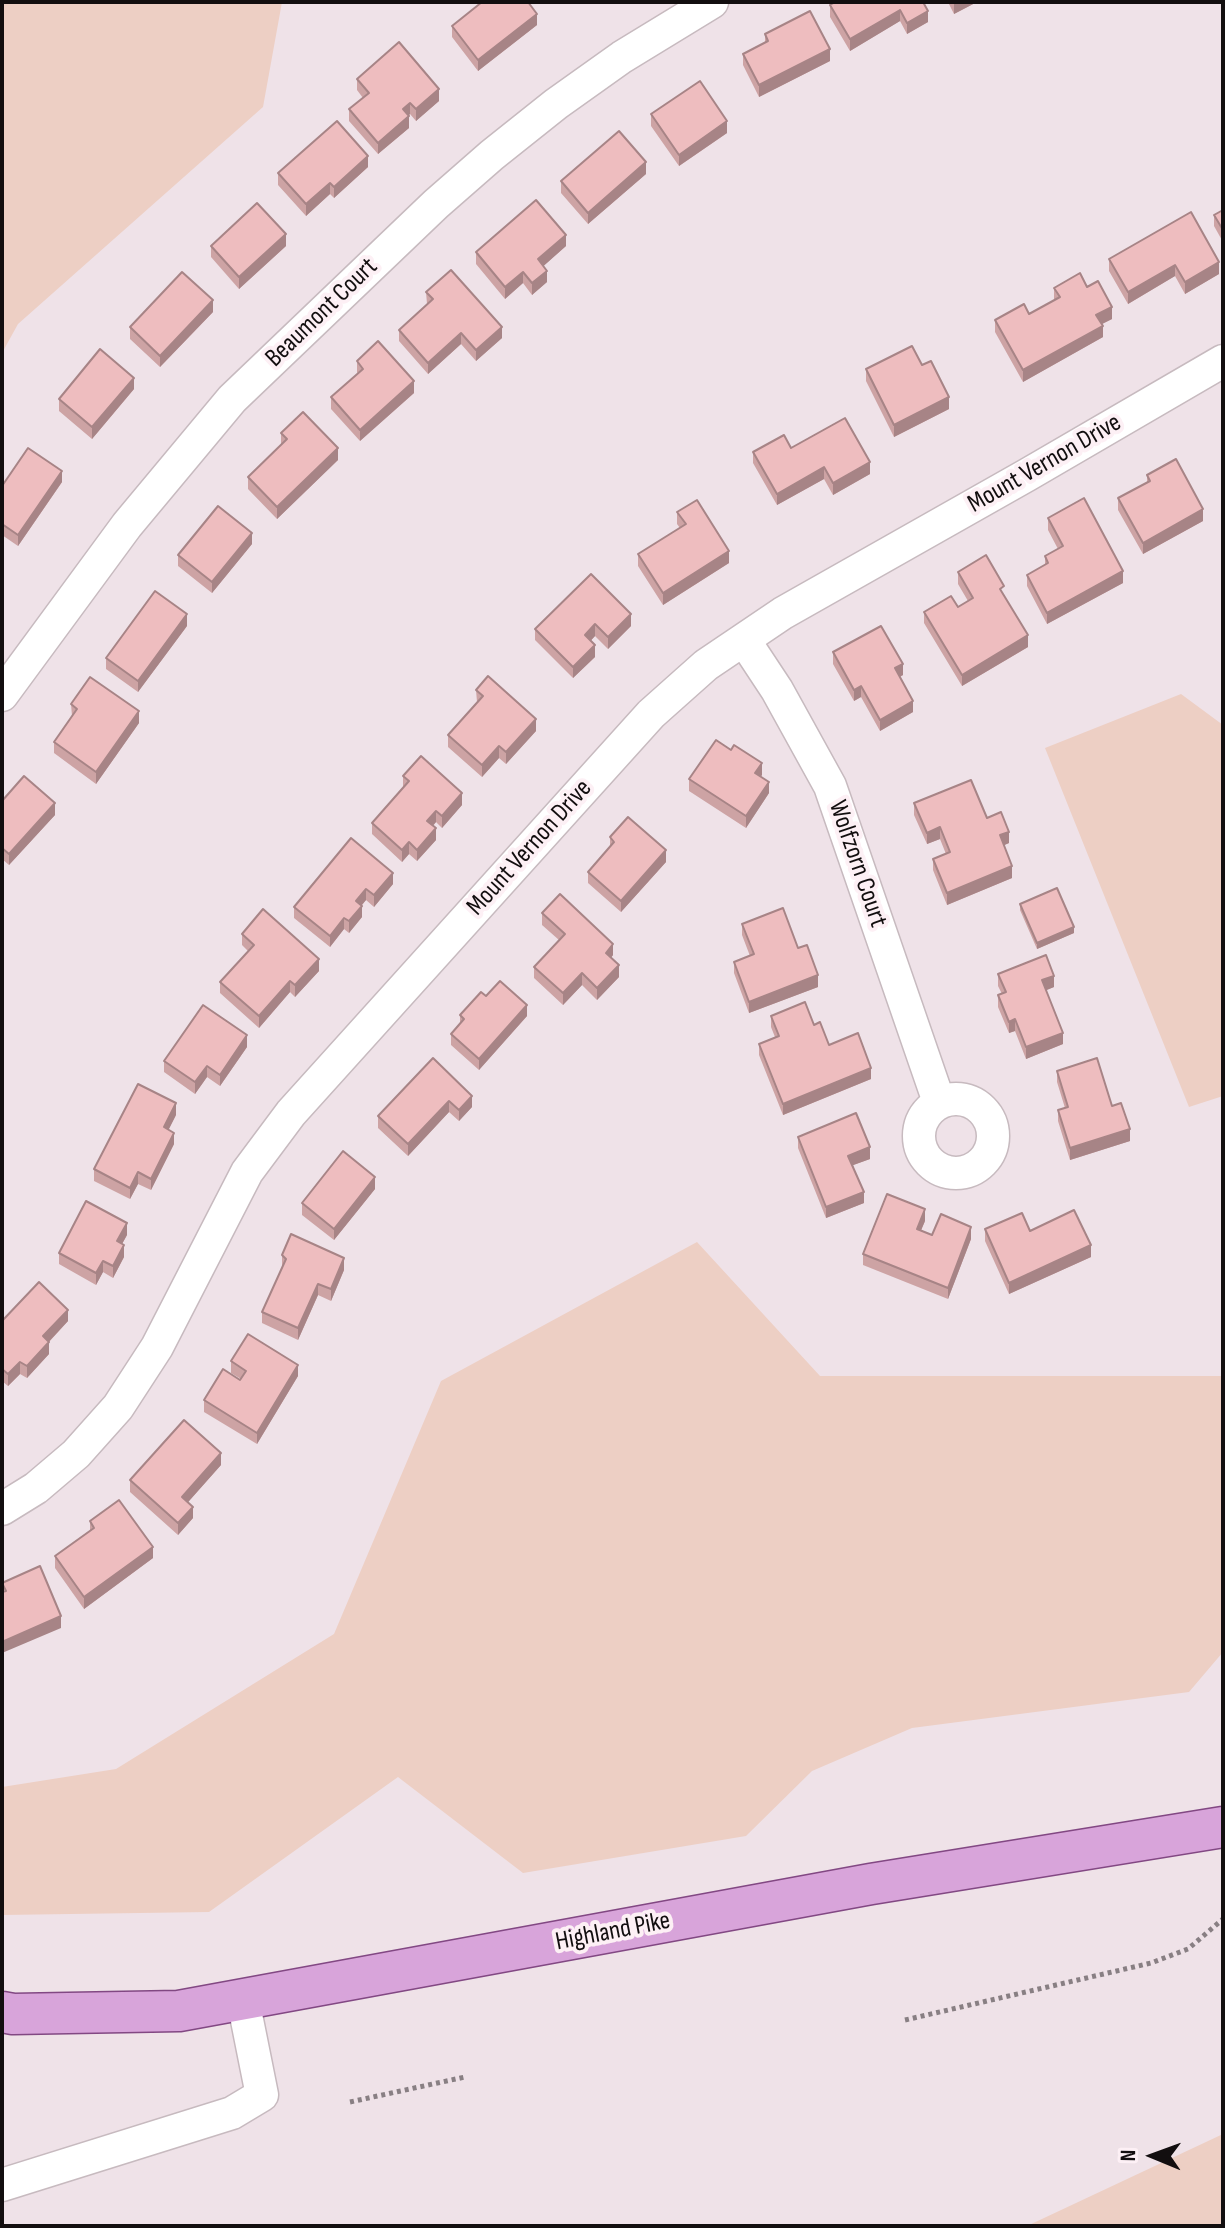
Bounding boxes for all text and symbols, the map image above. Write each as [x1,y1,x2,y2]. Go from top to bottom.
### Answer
street label: Beaumont Court [260,252,384,374]
street label: Mount Vernon Drive [963,408,1127,520]
street label: Mount Vernon Drive [461,774,599,922]
street label: Wolfzorn Court [821,797,893,931]
street label: Highland Pike [553,1906,673,1958]
north arrow [1113,2116,1193,2196]
text: N [1115,2149,1142,2162]

